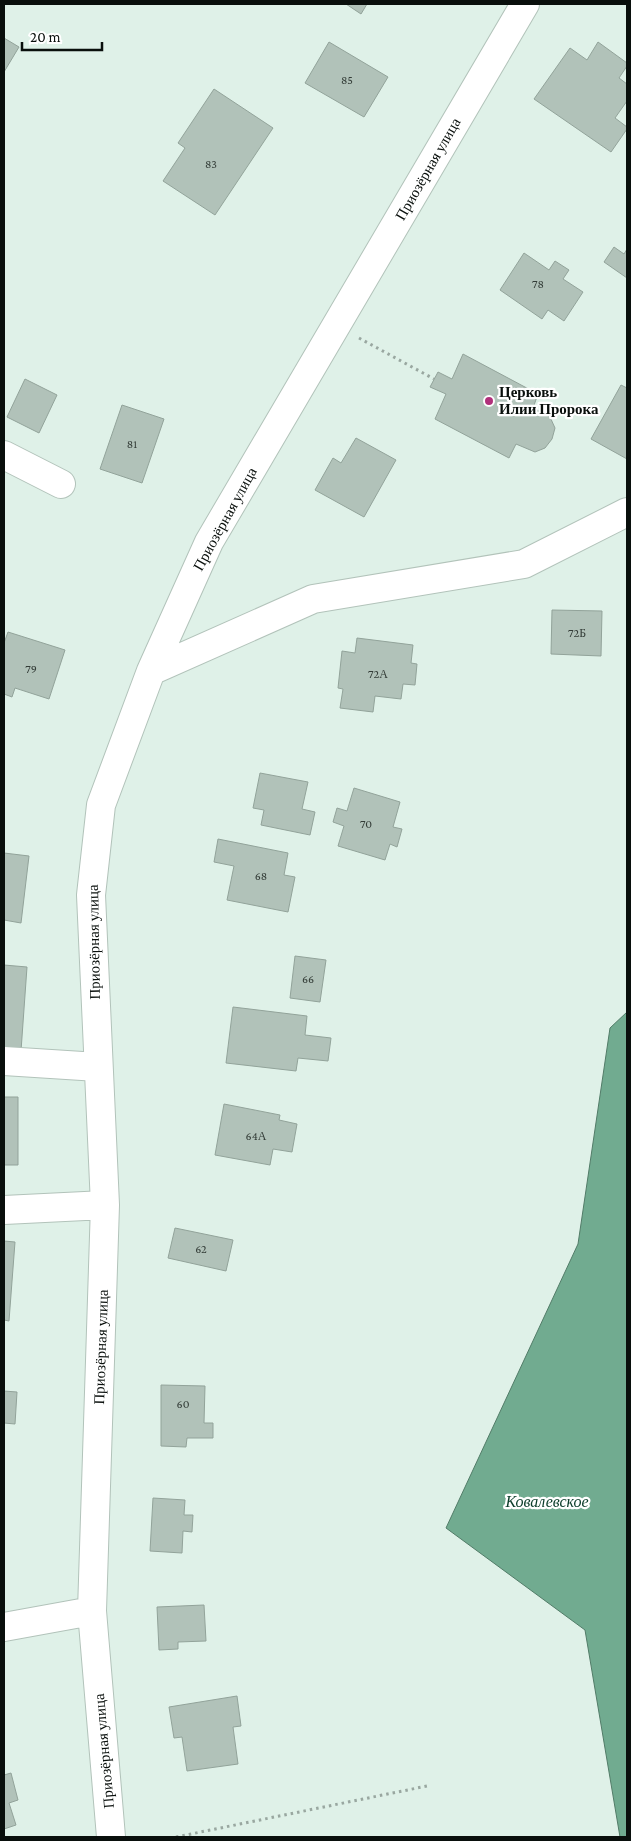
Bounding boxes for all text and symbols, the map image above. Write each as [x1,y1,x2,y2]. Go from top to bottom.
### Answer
scale bar [22,20,102,52]
text: 20 m [30,29,61,45]
house number: 85 [341,73,353,87]
street label: Приозёрная улица [392,115,464,223]
house number: 83 [205,157,217,171]
house number: 78 [532,277,544,291]
place label: Церковь Илии Пророка [499,384,599,417]
marker: Церковь Илии Пророка [483,395,495,407]
house number: 81 [127,437,137,451]
street label: Приозёрная улица [190,464,260,573]
house number: 72Б [568,626,586,640]
house number: 79 [25,662,37,676]
house number: 72А [368,667,388,681]
house number: 70 [360,817,372,831]
house number: 68 [255,869,267,883]
street label: Приозёрная улица [85,884,103,1000]
house number: 66 [302,972,314,986]
house number: 64А [246,1129,267,1143]
house number: 62 [195,1242,207,1256]
street label: Приозёрная улица [91,1289,111,1405]
house number: 60 [177,1397,190,1411]
water label: Ковалевское [504,1493,589,1510]
street label: Приозёрная улица [91,1692,117,1809]

